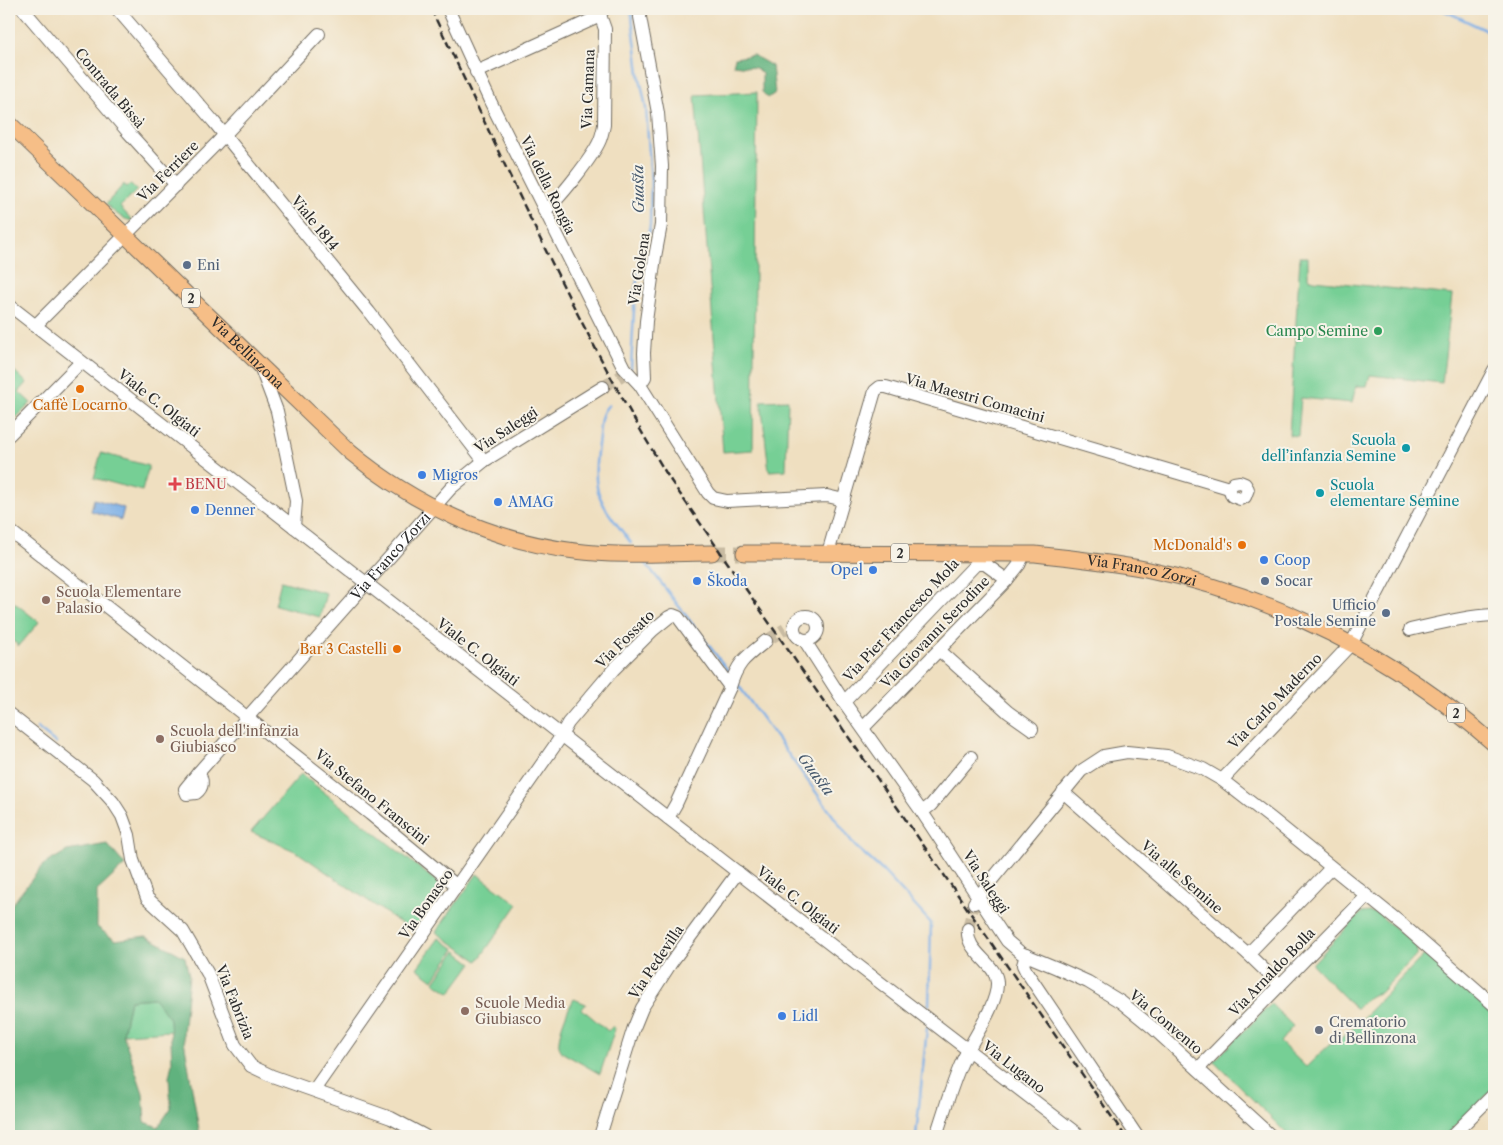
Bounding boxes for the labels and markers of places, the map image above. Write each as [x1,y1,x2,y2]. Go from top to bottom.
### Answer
place label: Eni [197,256,220,274]
marker: Eni [181,259,193,271]
place label: Campo Semine [1266,322,1368,340]
marker: Campo Semine [1372,325,1384,337]
marker: Caffè Locarno [74,383,86,395]
place label: Caffè Locarno [33,396,127,414]
place label: Scuola dell’infanzia Semine [1261,431,1397,465]
marker: Scuola dell’infanzia Semine [1400,442,1412,454]
place label: Migros [432,466,478,484]
marker: Migros [416,469,428,481]
place label: BENU [185,475,227,493]
place label: Scuola elementare Semine [1330,476,1459,510]
marker: BENU [169,478,181,490]
marker: Scuola elementare Semine [1314,487,1326,499]
place label: AMAG [507,493,554,511]
marker: AMAG [492,496,504,508]
place label: Denner [205,501,256,519]
marker: Denner [189,504,201,516]
place label: McDonald's [1153,536,1232,554]
marker: McDonald's [1236,539,1248,551]
place label: Coop [1274,551,1311,569]
marker: Coop [1258,554,1270,566]
place label: Opel [831,561,863,579]
marker: Opel [867,564,879,576]
place label: Škoda [707,571,748,590]
place label: Socar [1275,572,1313,590]
marker: Škoda [691,575,703,587]
marker: Socar [1259,575,1271,587]
place label: Scuola Elementare Palasio [56,583,181,617]
marker: Scuola Elementare Palasio [40,594,52,606]
place label: Ufficio Postale Semine [1274,596,1376,630]
marker: Ufficio Postale Semine [1380,607,1392,619]
place label: Bar 3 Castelli [299,640,387,658]
marker: Bar 3 Castelli [391,643,403,655]
place label: Scuola dell'infanzia Giubiasco [170,722,299,756]
marker: Scuola dell'infanzia Giubiasco [154,733,166,745]
place label: Scuole Media Giubiasco [475,994,566,1028]
marker: Scuole Media Giubiasco [459,1005,471,1017]
place label: Lidl [792,1007,818,1025]
marker: Lidl [776,1010,788,1022]
place label: Crematorio di Bellinzona [1329,1013,1417,1047]
marker: Crematorio di Bellinzona [1313,1024,1325,1036]

